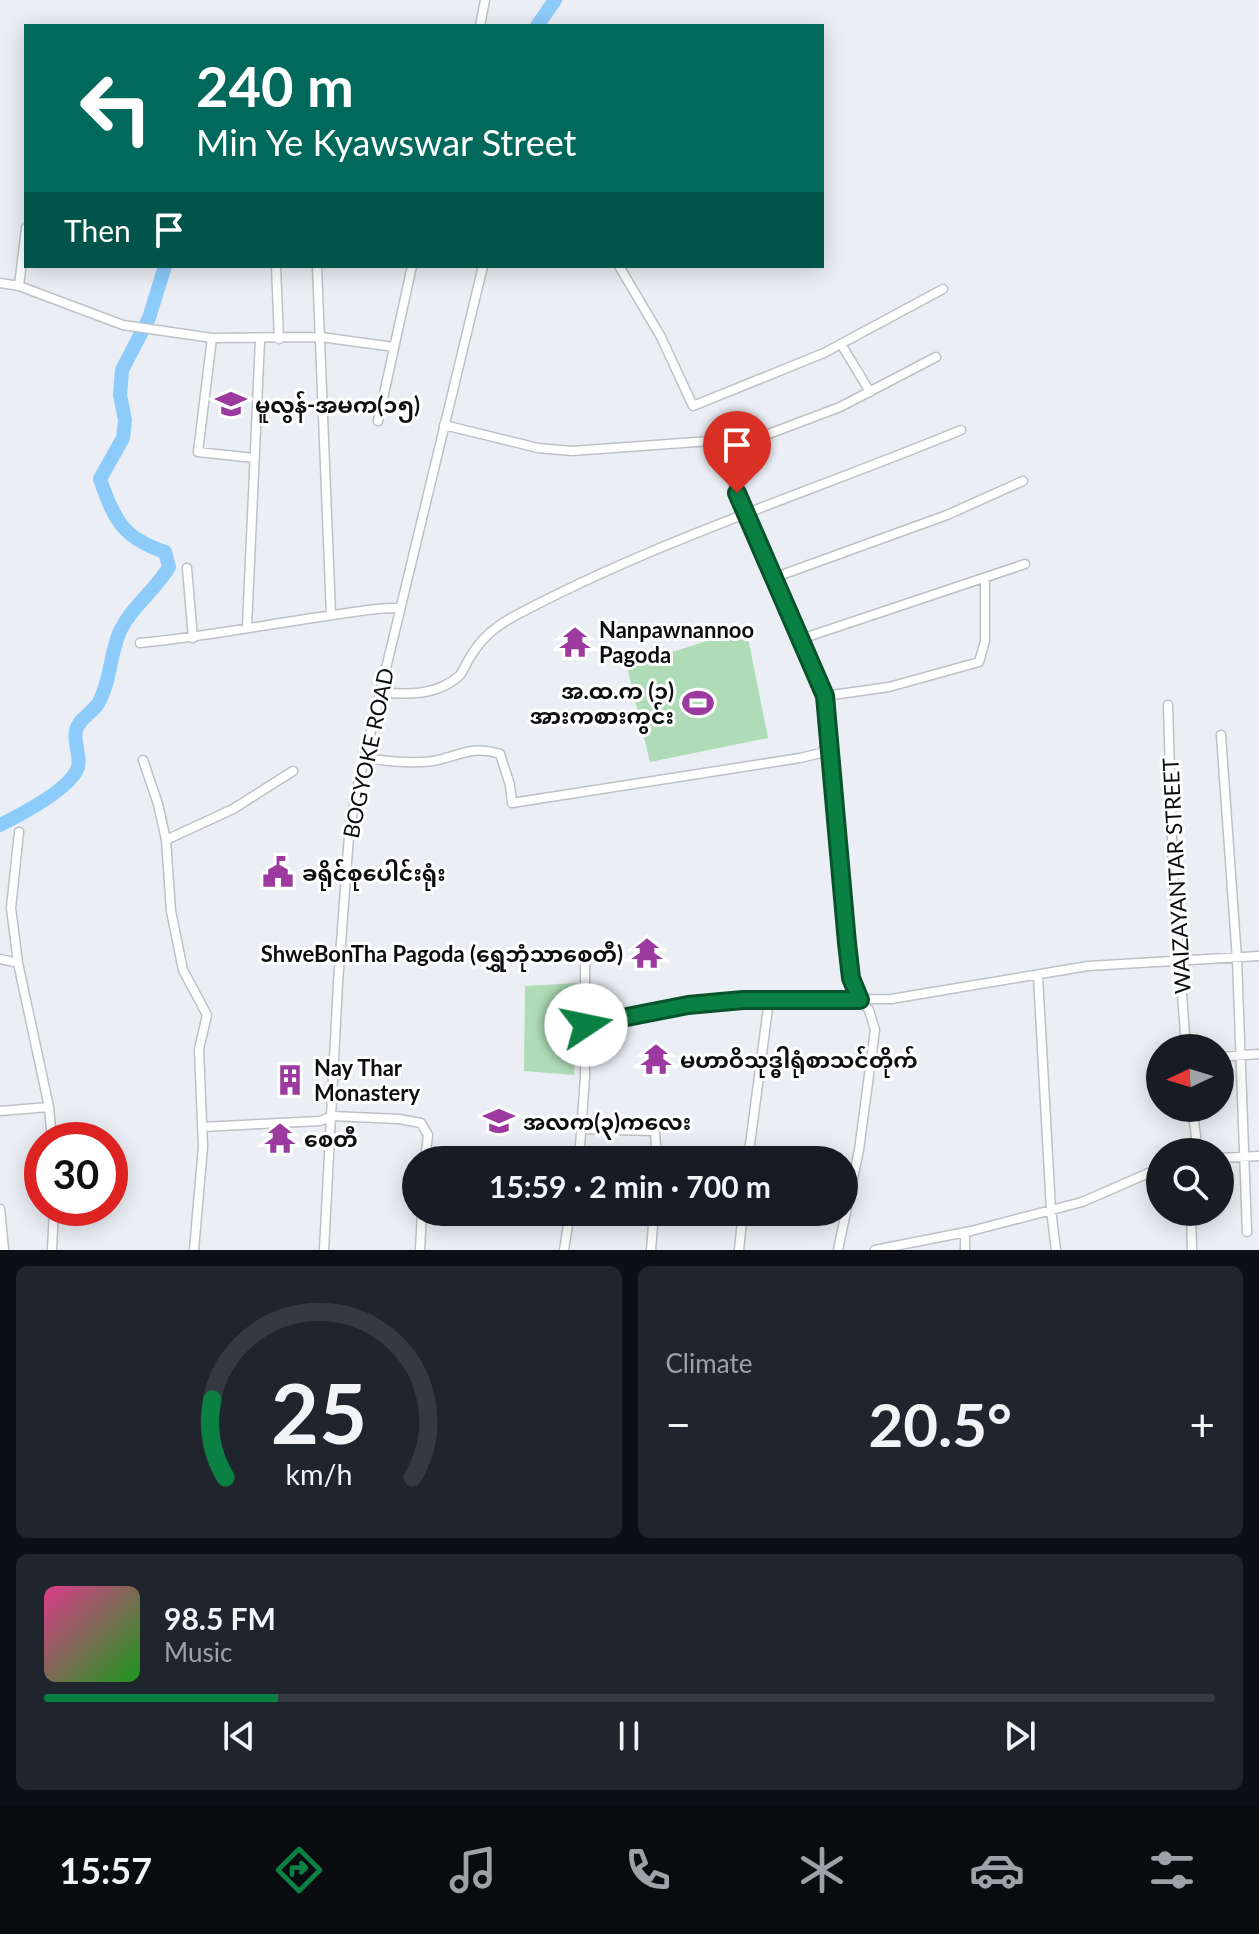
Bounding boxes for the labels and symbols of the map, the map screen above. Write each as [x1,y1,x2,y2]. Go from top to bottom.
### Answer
school or university icon: မူလွန်-အမက(၁၅) [214,387,248,421]
place label: မူလွန်-အမက(၁၅) [255,390,420,423]
pin [703,411,771,493]
place label: Nanpawnannoo Pagoda [599,616,754,668]
temple icon: Nanpawnannoo Pagoda [558,625,592,659]
street label: BOGYOKE ROAD [337,665,399,841]
place label: အ.ထ.က (၁) အားကစားကွင်း [530,677,674,734]
sports icon: အ.ထ.က (၁) အားကစားကွင်း [681,686,715,720]
street label: WAIZAYANTAR STREET [1156,757,1196,995]
public building icon: ခရိုင်စုပေါင်းရုံး [261,855,295,889]
place label: ခရိုင်စုပေါင်းရုံး [302,858,446,891]
temple icon: ShweBonTha Pagoda (ရွှေဘုံသာစေတီ) [630,936,664,970]
place label: ShweBonTha Pagoda (ရွှေဘုံသာစေတီ) [261,940,623,972]
position arrow [544,983,628,1067]
north arrow [1146,1034,1234,1122]
temple icon: မဟာဝိသုဒ္ဓါရုံစာသင်တိုက် [639,1042,673,1076]
place label: မဟာဝိသုဒ္ဓါရုံစာသင်တိုက် [680,1045,918,1078]
place label: Nay Thar Monastery [314,1054,420,1106]
building icon: Nay Thar Monastery [273,1063,307,1097]
school or university icon: အလက(၃)ကလေး [482,1104,516,1138]
place label: အလက(၃)ကလေး [523,1108,691,1140]
temple icon: စေတီ [263,1121,297,1155]
speed limit sign: 30 [24,1122,128,1226]
place label: စေတီ [304,1125,358,1152]

